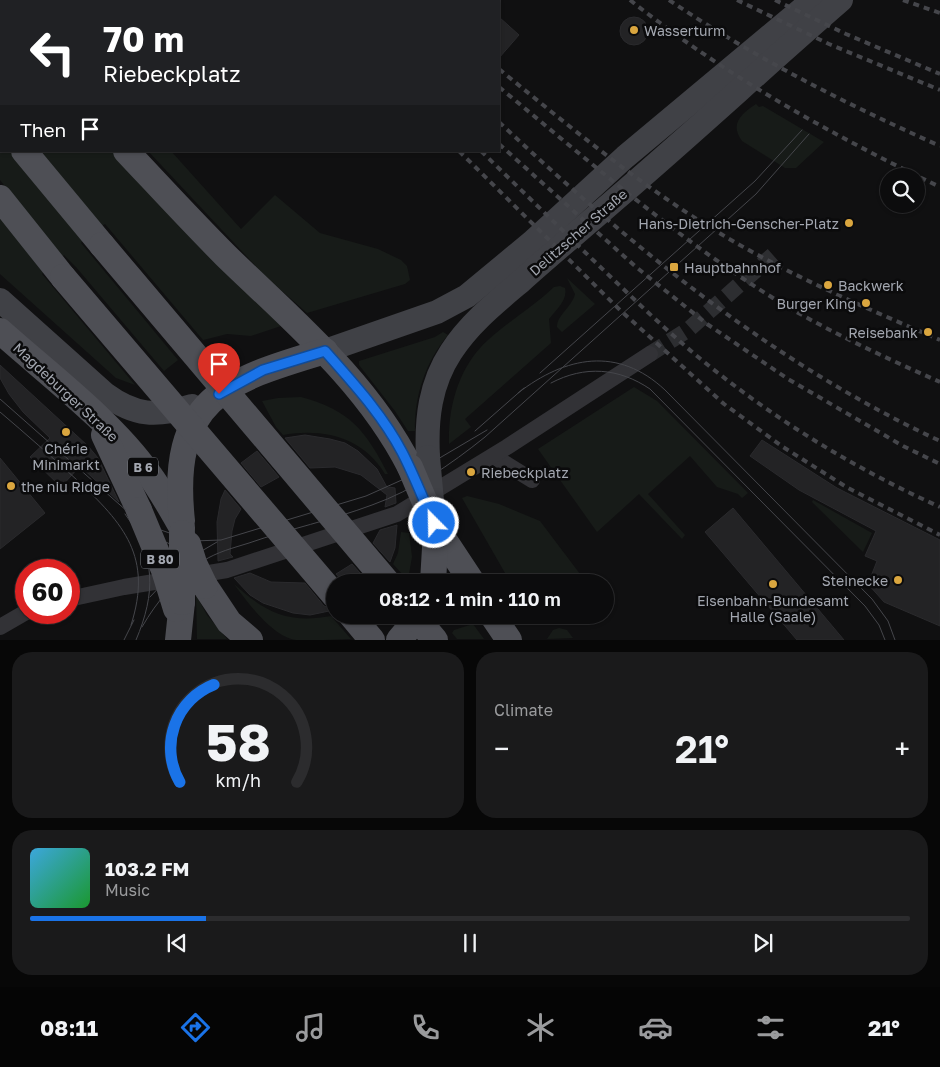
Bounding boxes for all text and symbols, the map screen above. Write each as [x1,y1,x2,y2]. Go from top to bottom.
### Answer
text: 70 m [103,18,184,60]
icon: left [20,20,85,85]
place label: Wasserturm [644,22,725,39]
marker: Wasserturm [628,24,640,36]
text: Riebeckplatz [103,60,241,87]
icon: arrive [76,115,104,143]
text: Then [20,118,66,141]
map controls [880,168,925,213]
button: search [880,168,925,213]
street label: Delitzscher Straße [526,185,630,279]
place label: Hans-Dietrich-Genscher-Platz [638,215,839,232]
marker: Hans-Dietrich-Genscher-Platz [843,217,855,229]
place label: Hauptbahnhof [684,259,781,276]
marker: Hauptbahnhof [668,261,680,273]
place label: Backwerk [838,277,904,294]
marker: Backwerk [822,279,834,291]
place label: Burger King [777,295,856,312]
marker: Burger King [860,297,872,309]
place label: Reisebank [848,324,918,341]
marker: Reisebank [922,326,934,338]
street label: Magdeburger Straße [10,339,122,445]
pin [198,343,240,394]
icon: arrive [205,350,233,378]
marker: Chérie Minimarkt [60,426,72,438]
place label: Chérie Minimarkt [32,440,100,473]
road number: B 6 [128,458,158,477]
place label: Riebeckplatz [481,464,569,481]
marker: Riebeckplatz [465,466,477,478]
place label: the niu Ridge [21,478,110,495]
marker: the niu Ridge [5,480,17,492]
position arrow [407,496,459,548]
road number: B 80 [141,550,179,568]
speed limit sign: 60 [15,559,80,624]
place label: Steinecke [822,572,888,589]
marker: Steinecke [892,574,904,586]
marker: Eisenbahn-Bundesamt Halle (Saale) [767,578,779,590]
text: 08:12 · 1 min · 110 m [379,587,561,610]
place label: Eisenbahn-Bundesamt Halle (Saale) [697,592,849,625]
text: Climate [494,700,553,720]
text: 58 [205,710,271,772]
text: 21° [675,726,729,771]
text: − [494,732,509,765]
text: + [895,732,910,765]
text: km/h [215,769,261,791]
text: 103.2 FM [105,857,189,880]
text: Music [105,880,150,900]
icon: previous [163,929,191,957]
icon: pause [456,929,484,957]
icon: next [749,929,777,957]
icon: directions [178,1010,213,1045]
icon: music [293,1010,328,1045]
icon: phone [408,1010,443,1045]
icon: climate [523,1010,558,1045]
icon: car [638,1010,673,1045]
icon: filters [753,1010,788,1045]
text: 08:11 [40,1014,98,1041]
text: 21° [868,1014,900,1041]

